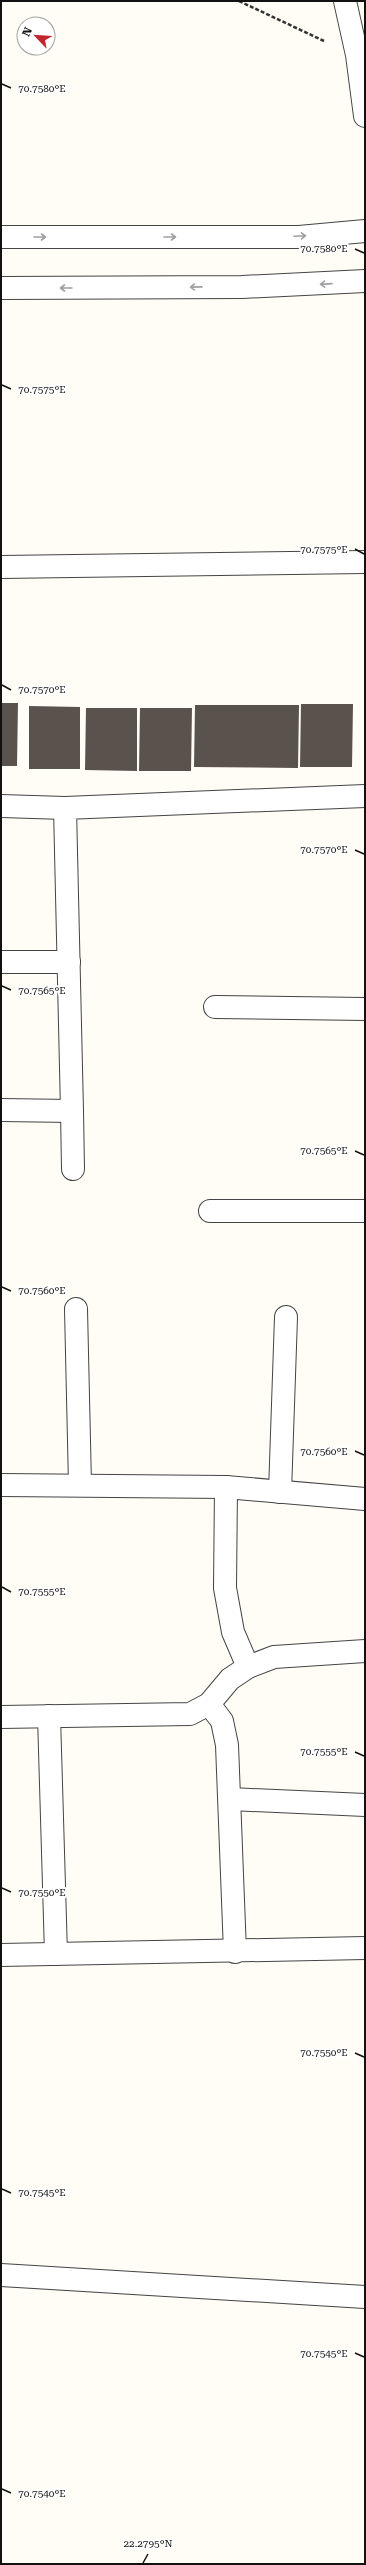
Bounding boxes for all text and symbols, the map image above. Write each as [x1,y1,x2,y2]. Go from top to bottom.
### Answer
north arrow [16,16,56,56]
text: N [20,25,35,39]
text: 70.7580°E [18,83,66,94]
one-way arrow [33,233,46,241]
one-way arrow [163,233,176,241]
one-way arrow [293,233,306,240]
text: 70.7580°E [300,243,348,254]
one-way arrow [320,280,333,287]
one-way arrow [190,283,203,291]
one-way arrow [60,284,73,292]
text: 70.7575°E [18,384,66,395]
text: 70.7575°E [300,544,348,555]
text: 70.7570°E [18,684,66,695]
text: 70.7570°E [300,844,348,855]
text: 70.7565°E [18,985,66,996]
text: 70.7565°E [300,1145,348,1156]
text: 70.7560°E [18,1285,66,1296]
text: 70.7560°E [300,1446,348,1457]
text: 70.7555°E [18,1586,66,1597]
text: 70.7555°E [300,1746,348,1757]
text: 70.7550°E [18,1887,66,1898]
text: 70.7550°E [300,2047,348,2058]
text: 70.7545°E [18,2187,66,2198]
text: 70.7545°E [300,2348,348,2359]
text: 70.7540°E [18,2488,66,2499]
text: 22.2795°N [123,2538,173,2549]

